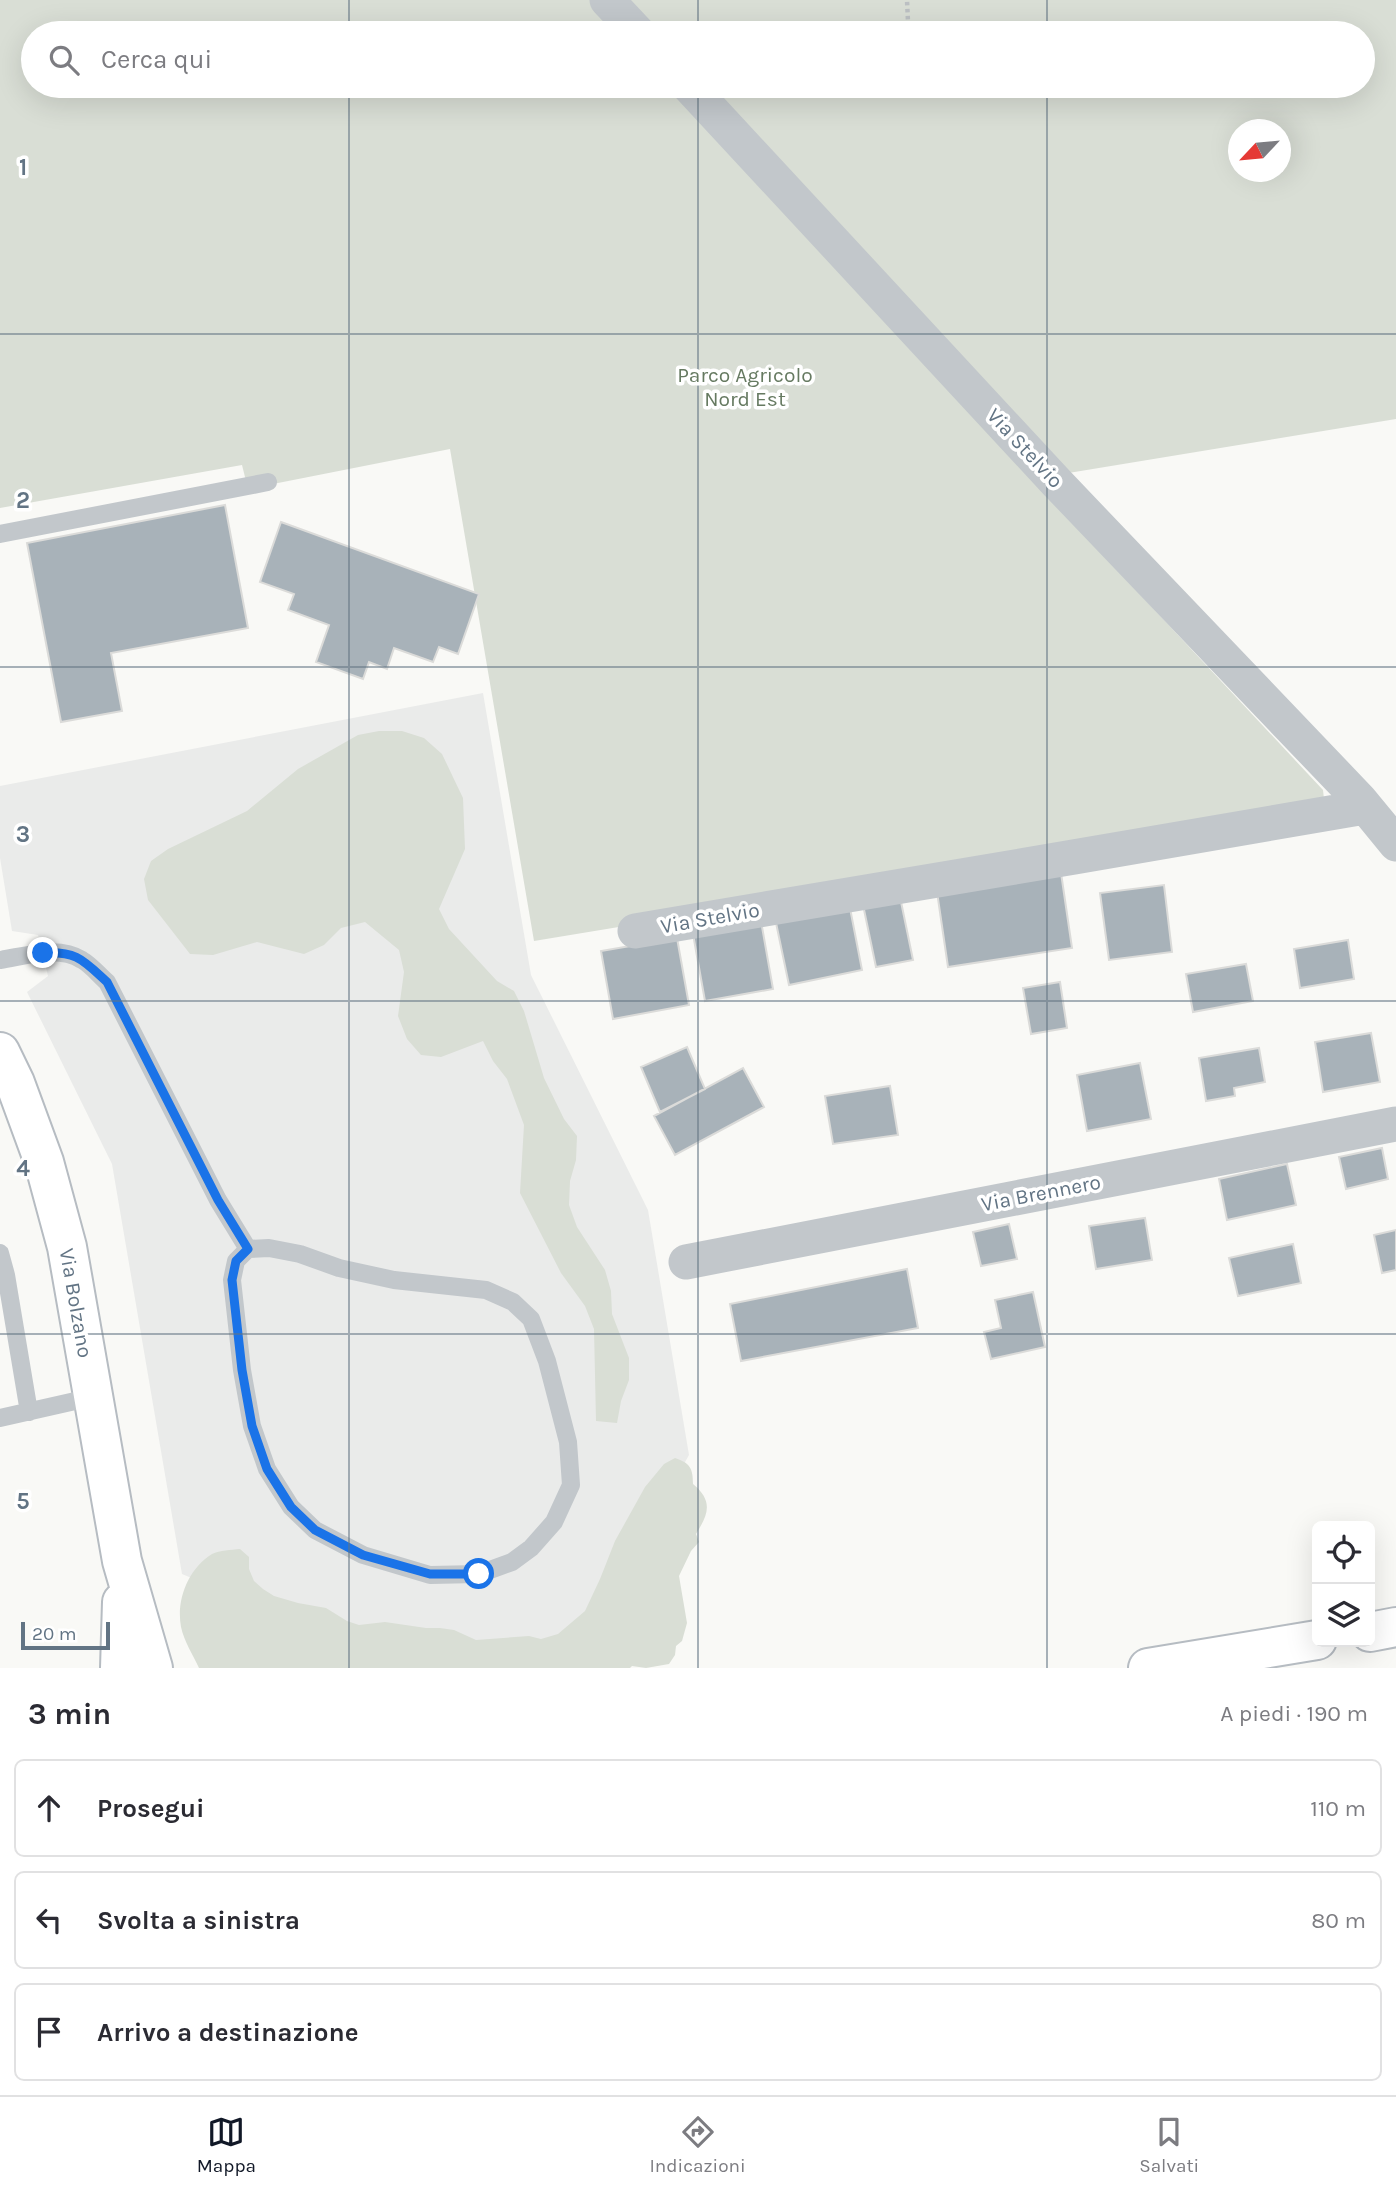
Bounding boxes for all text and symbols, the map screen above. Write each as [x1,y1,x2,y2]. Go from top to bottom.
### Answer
search box [21,21,1375,98]
icon: search [45,41,83,79]
text: Cerca qui [101,44,212,75]
north arrow [1228,119,1291,182]
text: 1 [19,154,27,181]
park label: Parco Agricolo Nord Est [677,363,813,411]
street label: Via Stelvio [982,403,1068,493]
text: 2 [16,487,30,514]
text: 3 [16,821,30,848]
street label: Via Stelvio [659,897,761,939]
route end [27,937,58,968]
text: 4 [16,1155,30,1182]
street label: Via Brennero [979,1170,1103,1216]
street label: Via Bolzano [55,1246,97,1360]
text: 5 [16,1488,30,1515]
map controls [1312,1521,1375,1647]
button: locate [1312,1521,1375,1584]
route start [463,1558,494,1589]
button: layers [1312,1584,1375,1647]
scale bar [21,1619,110,1651]
text: 20 m [32,1623,77,1645]
text: 3 min [28,1696,111,1732]
text: A piedi · 190 m [1220,1700,1368,1727]
icon: ahead [30,1789,68,1827]
text: Prosegui [97,1793,204,1824]
text: 110 m [1310,1795,1366,1822]
icon: left [30,1901,68,1939]
text: Svolta a sinistra [97,1905,300,1936]
text: 80 m [1311,1907,1366,1934]
icon: arrive [30,2013,68,2051]
text: Arrivo a destinazione [97,2017,359,2048]
tab: Mappa [197,2113,256,2177]
tab: Indicazioni [649,2113,746,2177]
tab: Salvati [1139,2113,1199,2177]

